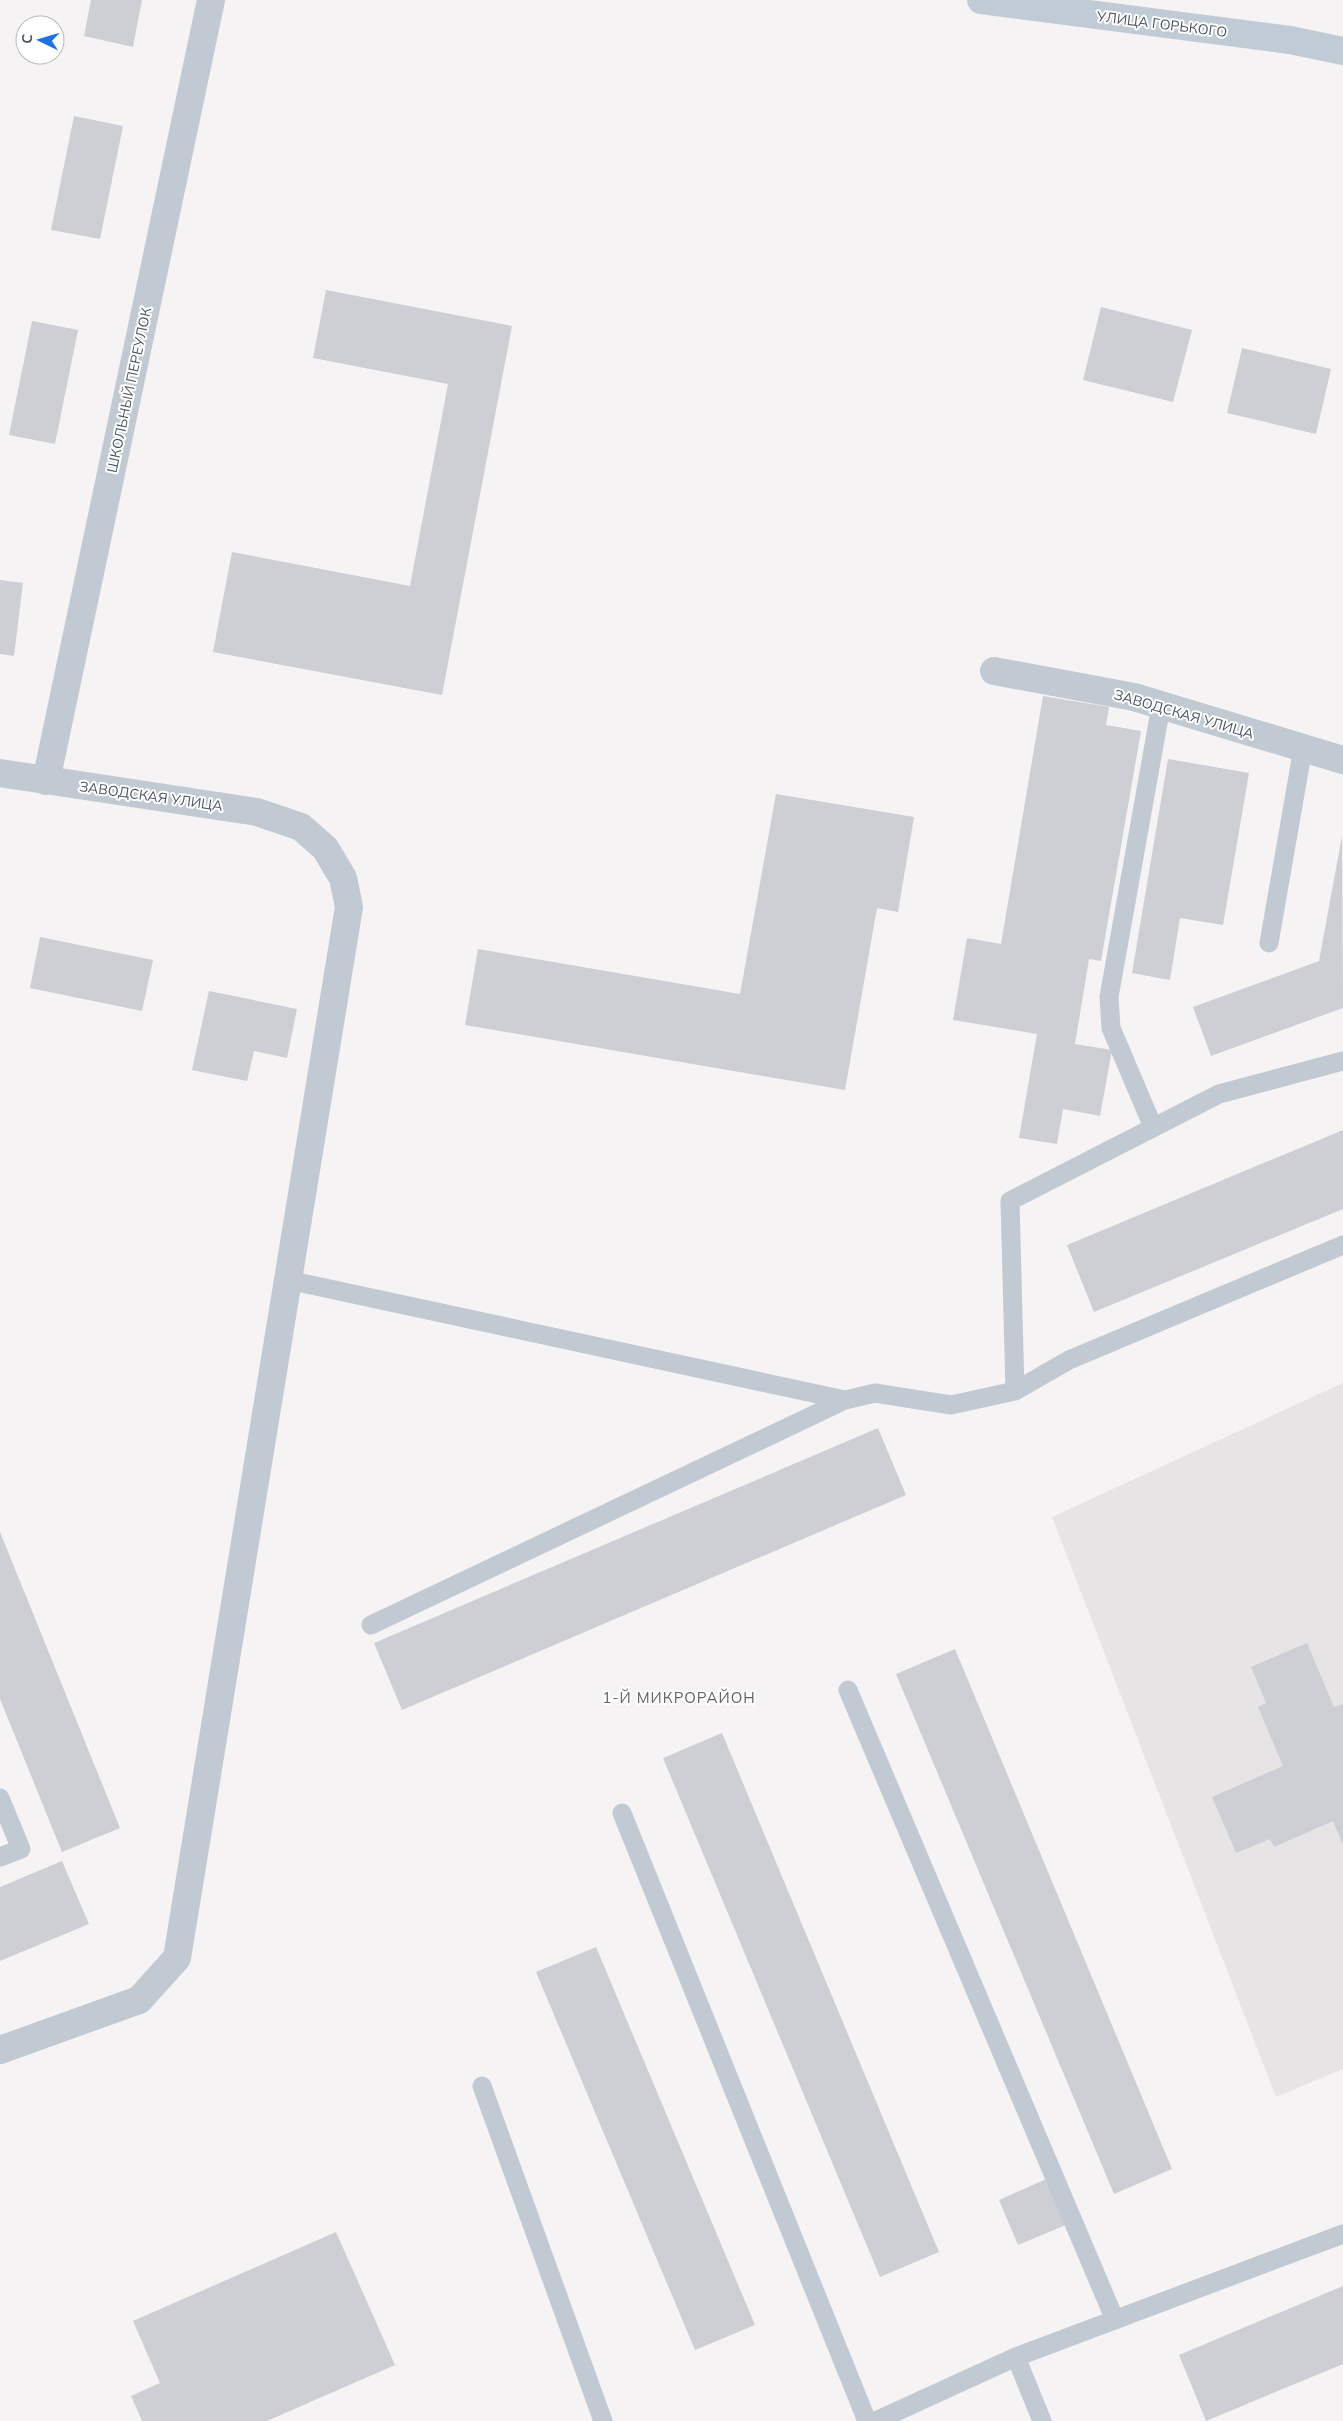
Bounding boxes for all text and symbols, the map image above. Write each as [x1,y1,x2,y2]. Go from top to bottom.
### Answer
street label: УЛИЦА ГОРЬКОГО [1095,7,1228,41]
north arrow [15,15,65,65]
text: С [18,33,36,44]
street label: ШКОЛЬНЫЙ ПЕРЕУЛОК [103,305,155,474]
street label: ЗАВОДСКАЯ УЛИЦА [1112,685,1257,743]
street label: ЗАВОДСКАЯ УЛИЦА [78,777,225,815]
district label: 1-Й МИКРОРАЙОН [602,1688,756,1707]

